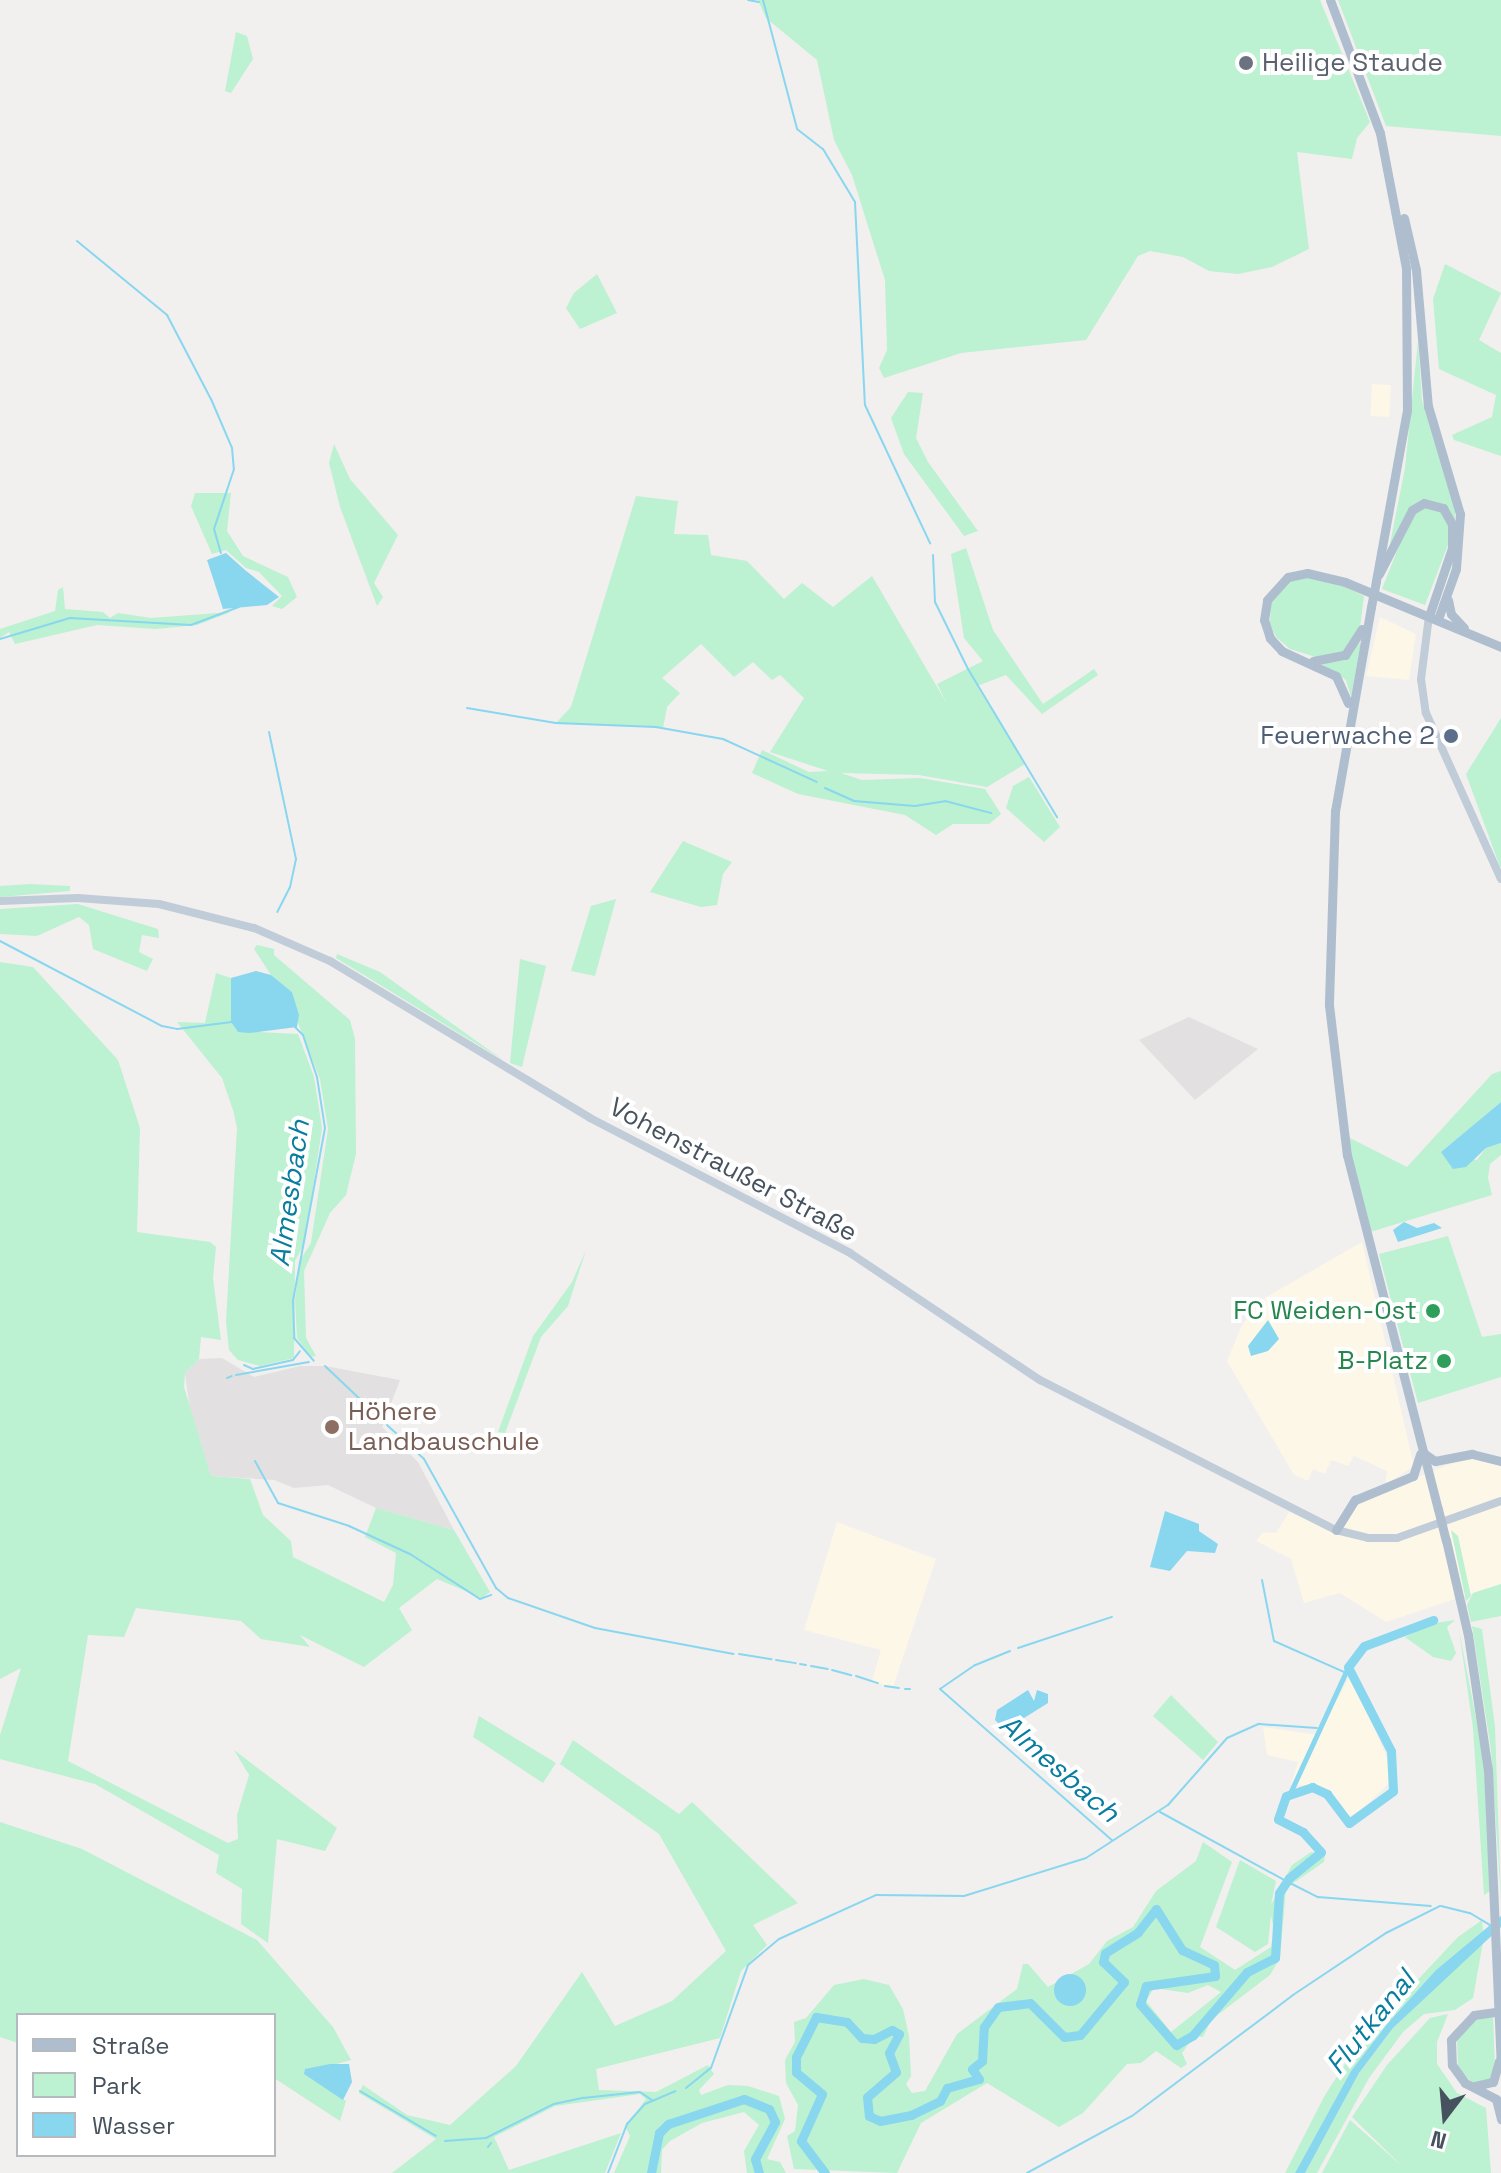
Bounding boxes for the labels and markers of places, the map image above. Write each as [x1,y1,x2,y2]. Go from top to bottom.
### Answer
place label: Heilige Staude [1262,47,1443,79]
marker: Heilige Staude [1237,54,1255,72]
place label: Feuerwache 2 [1260,720,1435,752]
marker: Feuerwache 2 [1442,727,1460,745]
place label: FC Weiden-Ost [1233,1295,1417,1327]
marker: FC Weiden-Ost [1424,1302,1442,1320]
place label: B-Platz [1337,1345,1428,1377]
marker: B-Platz [1435,1352,1453,1370]
place label: Höhere Landbauschule [348,1396,540,1458]
marker: Höhere Landbauschule [323,1418,341,1436]

